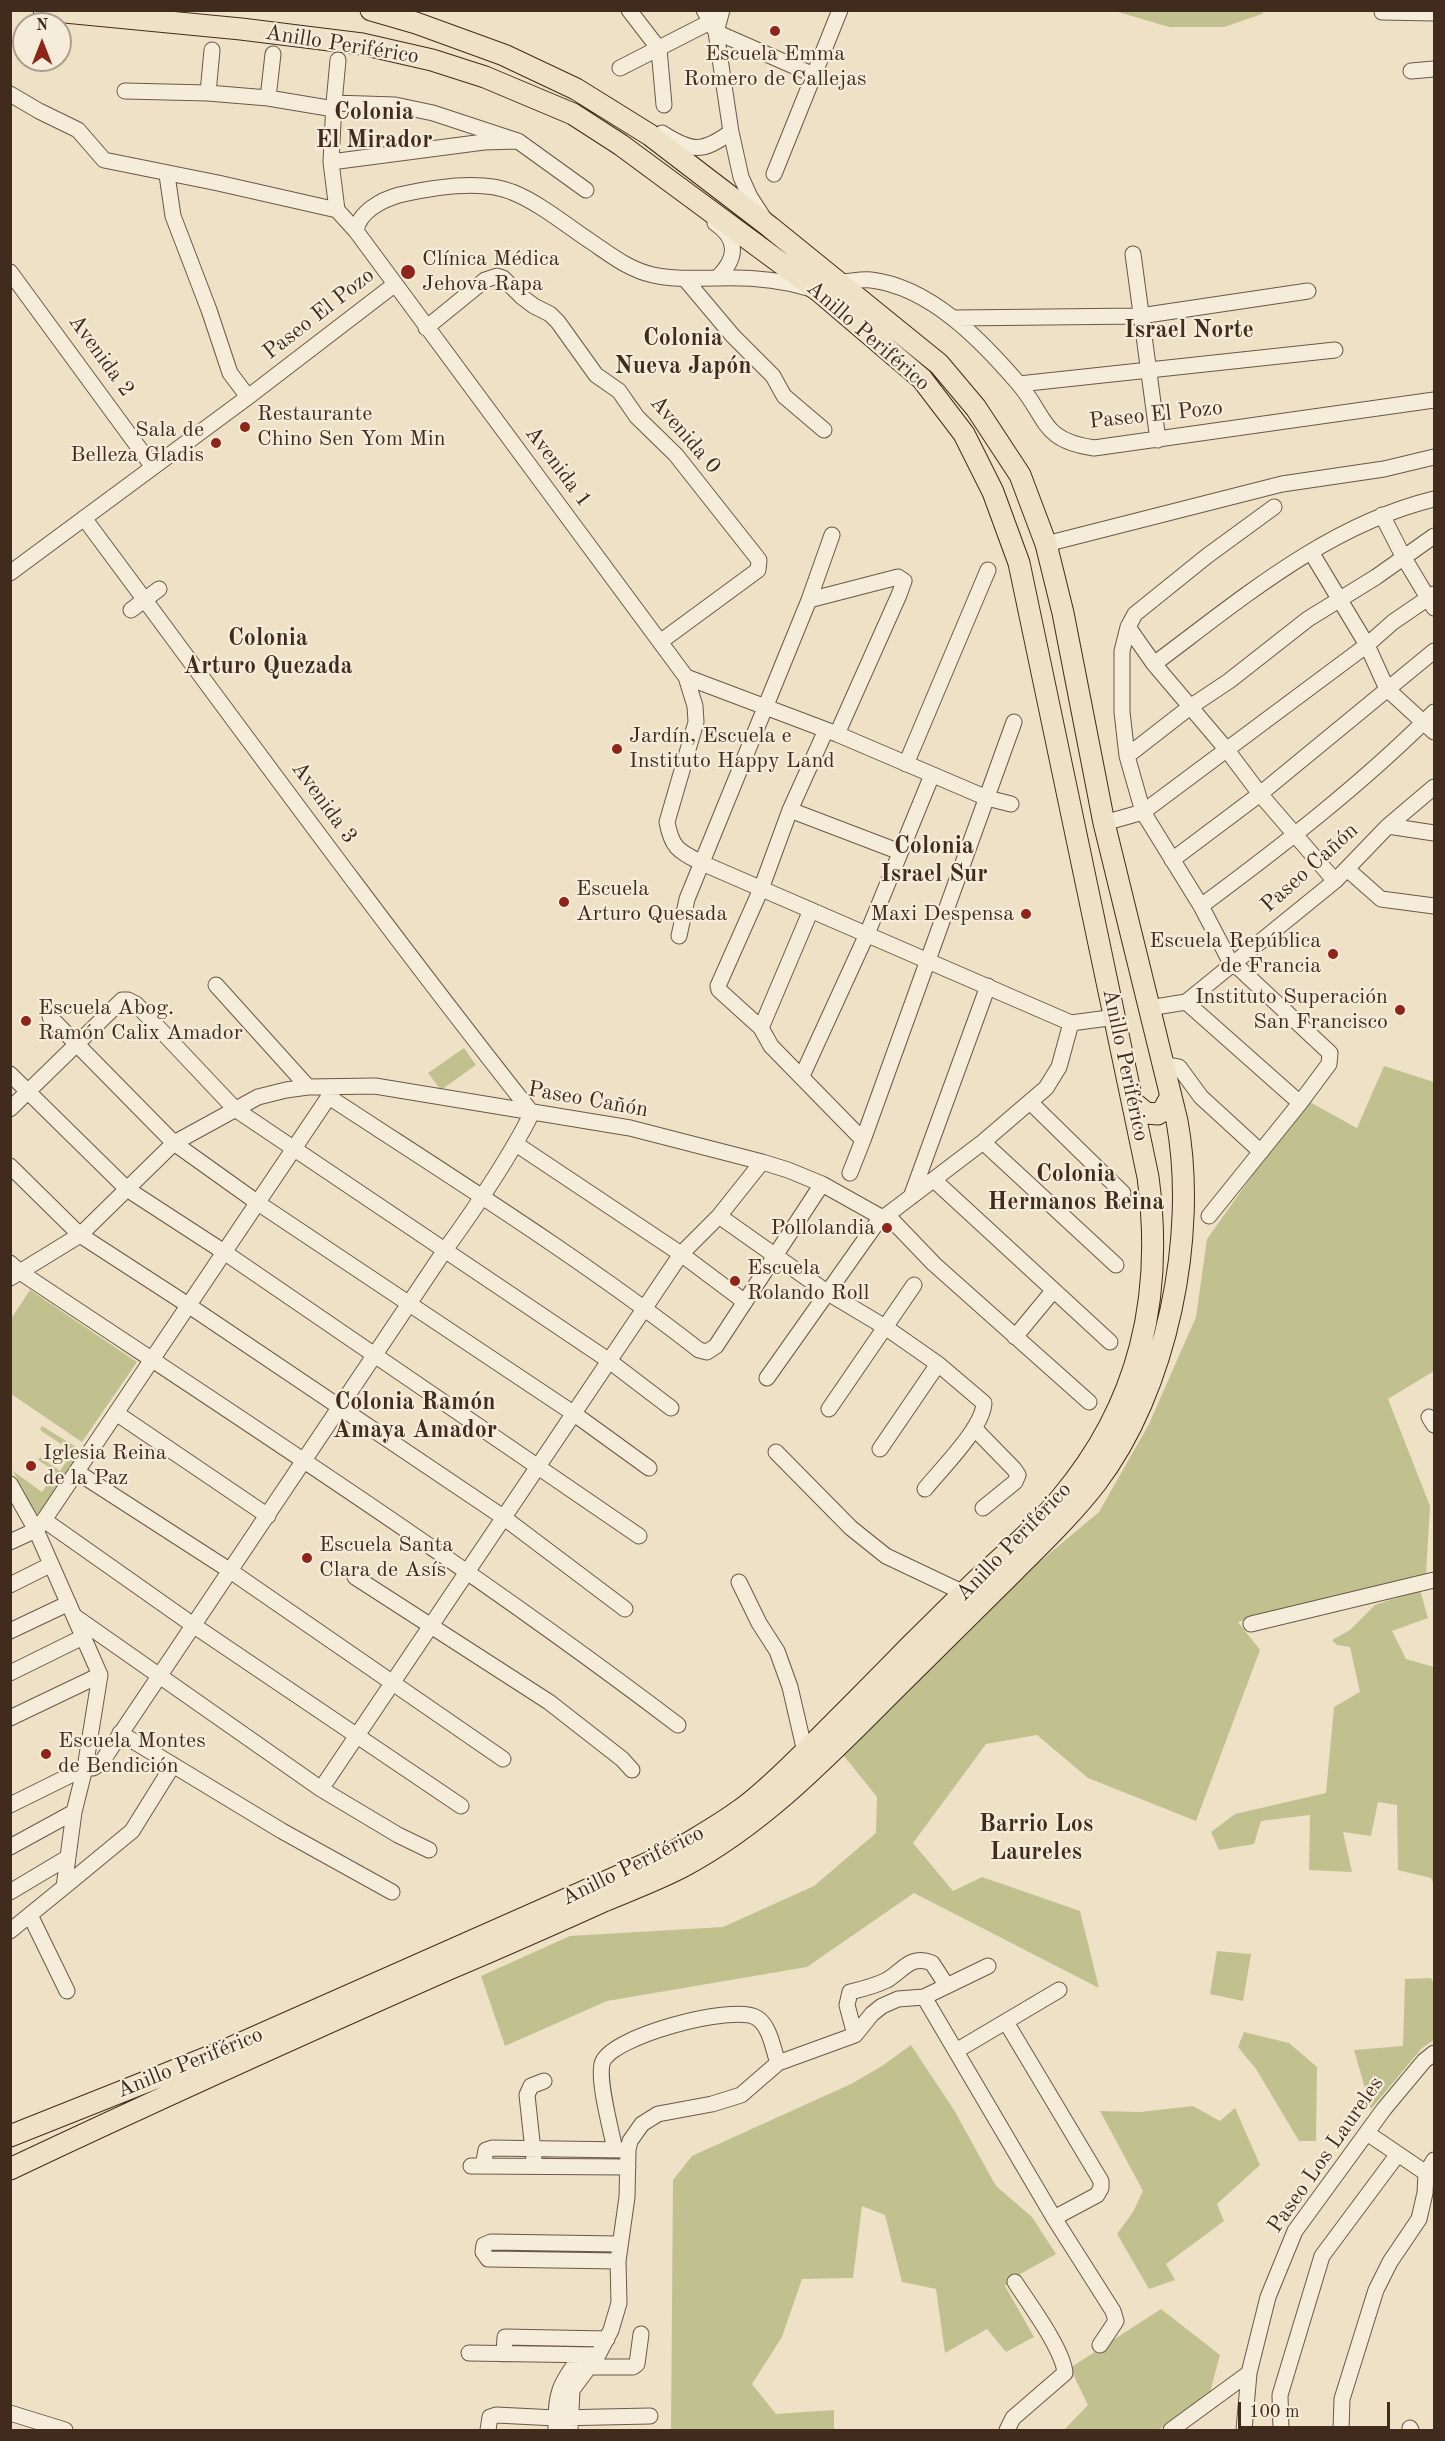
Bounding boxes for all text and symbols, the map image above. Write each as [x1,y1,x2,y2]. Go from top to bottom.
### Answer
north arrow [12,12,72,72]
text: N [36,18,48,34]
street label: Anillo Periférico [263,20,421,70]
marker: Escuela Emma Romero de Callejas [768,24,782,38]
place label: Escuela Emma Romero de Callejas [683,41,867,92]
district label: Colonia El Mirador [315,99,433,155]
place label: Clínica Médica Jehova Rapa [422,246,559,298]
street label: Paseo El Pozo [258,262,380,366]
marker: Clínica Médica Jehova Rapa [399,263,417,281]
street label: Anillo Periférico [801,275,935,397]
street label: Avenida 2 [62,310,140,402]
district label: Israel Norte [1124,317,1254,345]
district label: Colonia Nueva Japón [614,325,752,381]
street label: Avenida 0 [644,390,726,480]
street label: Paseo El Pozo [1088,395,1224,435]
place label: Restaurante Chino Sen Yom Min [257,401,446,452]
place label: Sala de Belleza Gladis [70,417,204,469]
marker: Restaurante Chino Sen Yom Min [238,420,252,434]
street label: Avenida 1 [519,421,597,513]
marker: Sala de Belleza Gladis [209,436,223,450]
district label: Colonia Arturo Quezada [183,625,353,681]
place label: Jardín, Escuela e Instituto Happy Land [629,723,835,774]
marker: Jardín, Escuela e Instituto Happy Land [610,742,624,756]
street label: Avenida 3 [285,757,363,849]
street label: Paseo Cañón [1256,817,1364,919]
district label: Colonia Israel Sur [880,833,988,889]
place label: Escuela Arturo Quesada [576,876,727,927]
marker: Escuela Arturo Quesada [557,895,571,909]
place label: Maxi Despensa [871,901,1014,927]
marker: Maxi Despensa [1019,907,1033,921]
place label: Escuela República de Francia [1149,928,1321,980]
marker: Escuela República de Francia [1326,947,1340,961]
place label: Instituto Superación San Francisco [1195,984,1388,1036]
street label: Anillo Periférico [1096,986,1154,1144]
place label: Escuela Abog. Ramón Calix Amador [38,995,243,1046]
marker: Instituto Superación San Francisco [1393,1003,1407,1017]
marker: Escuela Abog. Ramón Calix Amador [19,1014,33,1028]
street label: Paseo Cañón [526,1076,650,1124]
district label: Colonia Hermanos Reina [988,1161,1164,1217]
place label: Pollolandia [771,1215,875,1241]
marker: Pollolandia [880,1221,894,1235]
place label: Escuela Rolando Roll [747,1255,869,1306]
marker: Escuela Rolando Roll [728,1274,742,1288]
district label: Colonia Ramón Amaya Amador [333,1389,497,1445]
place label: Iglesia Reina de la Paz [43,1440,167,1492]
marker: Iglesia Reina de la Paz [24,1459,38,1473]
street label: Anillo Periférico [951,1477,1077,1607]
place label: Escuela Santa Clara de Asís [319,1532,453,1584]
marker: Escuela Santa Clara de Asís [300,1551,314,1565]
place label: Escuela Montes de Bendición [58,1728,206,1780]
marker: Escuela Montes de Bendición [39,1747,53,1761]
district label: Barrio Los Laureles [979,1811,1093,1867]
street label: Anillo Periférico [557,1820,709,1912]
street label: Anillo Periférico [113,2022,267,2104]
street label: Paseo Los Laureles [1262,2072,1390,2238]
scale bar [1241,2390,1392,2428]
text: 100 m [1249,2403,1300,2421]

